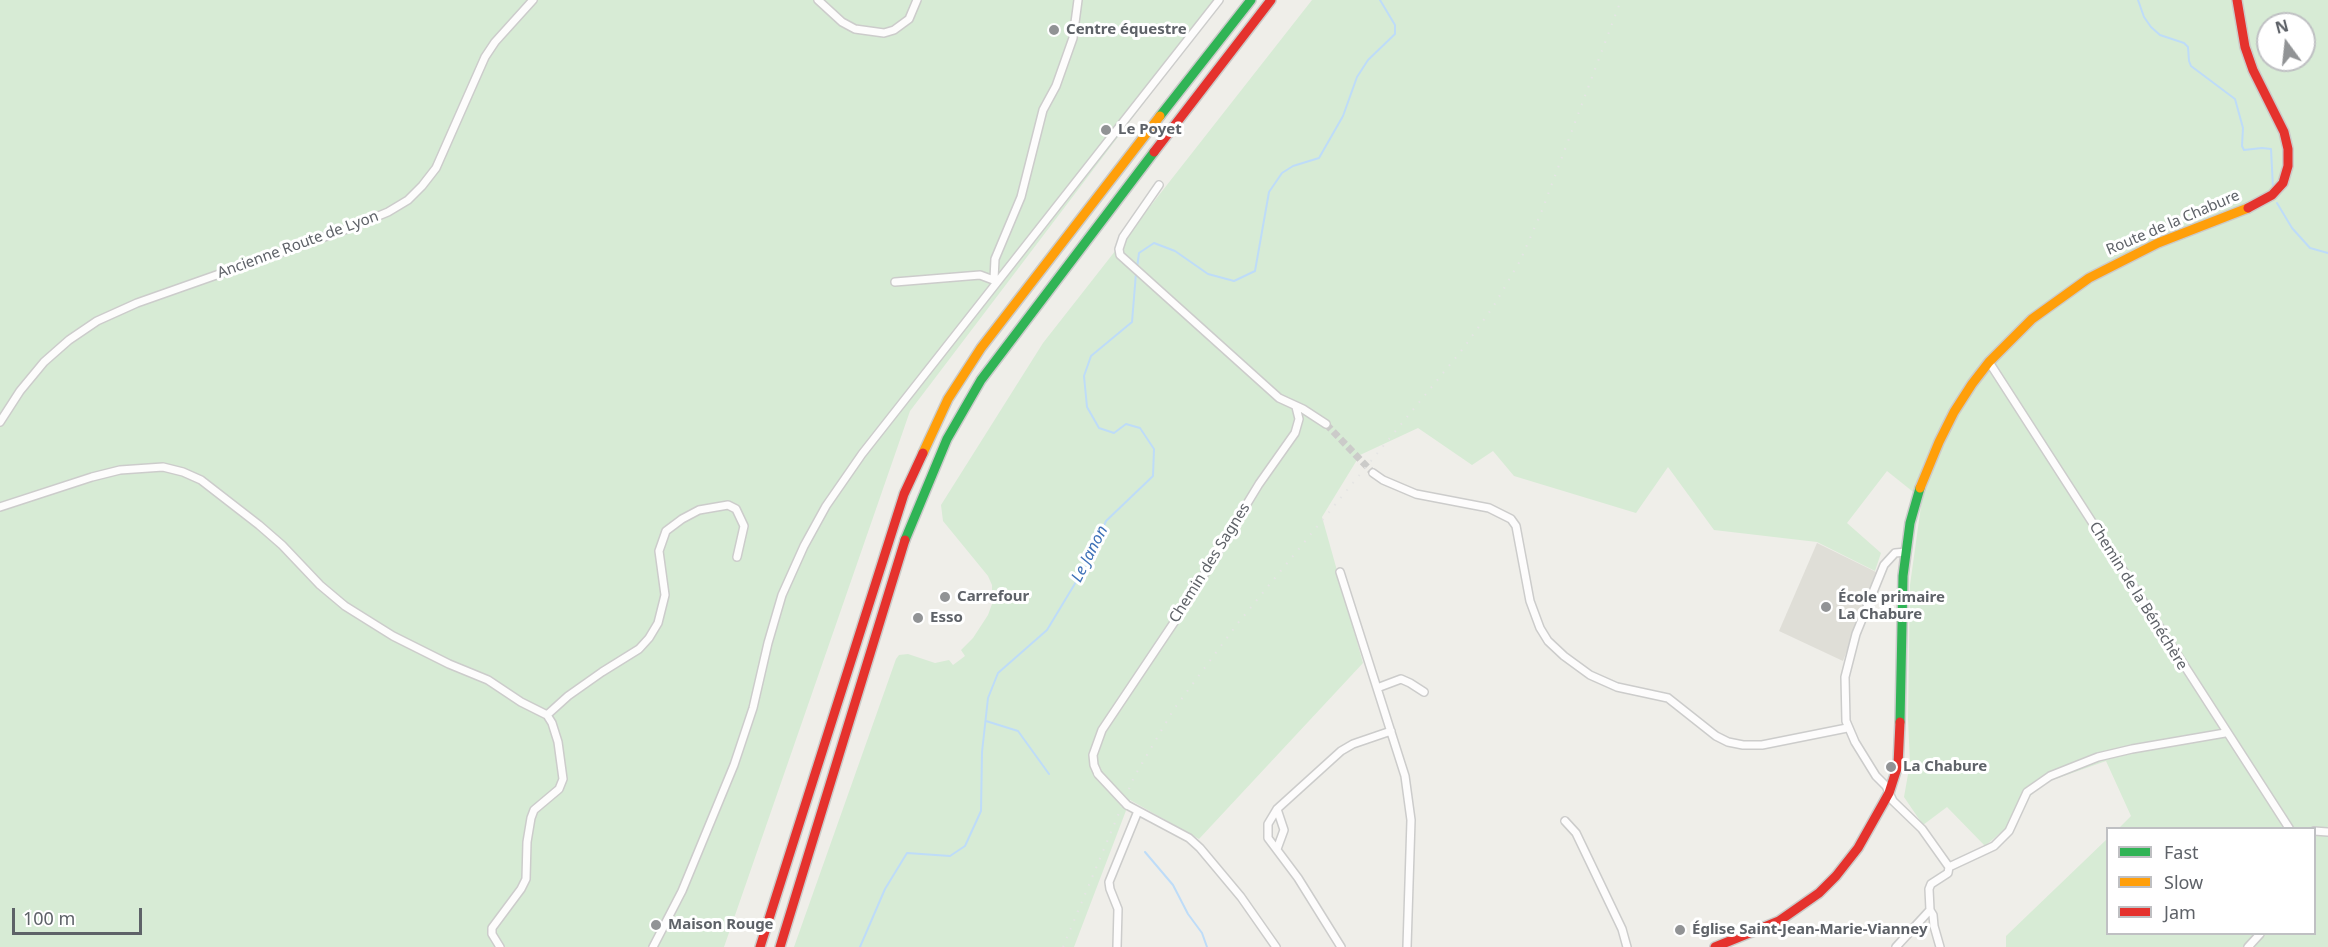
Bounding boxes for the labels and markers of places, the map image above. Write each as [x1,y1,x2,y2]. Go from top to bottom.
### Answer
place label: Centre équestre [1066,21,1187,39]
marker: Centre équestre [1047,23,1061,37]
place label: Le Poyet [1118,121,1182,139]
marker: Le Poyet [1099,123,1113,137]
place label: Carrefour [957,588,1029,606]
place label: École primaire La Chabure [1838,589,1945,624]
marker: Carrefour [938,590,952,604]
marker: École primaire La Chabure [1819,600,1833,614]
place label: Esso [930,609,963,627]
marker: Esso [911,611,925,625]
place label: La Chabure [1903,758,1987,776]
marker: La Chabure [1884,760,1898,774]
place label: Maison Rouge [668,916,774,934]
marker: Maison Rouge [649,918,663,932]
place label: Église Saint-Jean-Marie-Vianney [1692,921,1927,939]
marker: Église Saint-Jean-Marie-Vianney [1673,923,1687,937]

